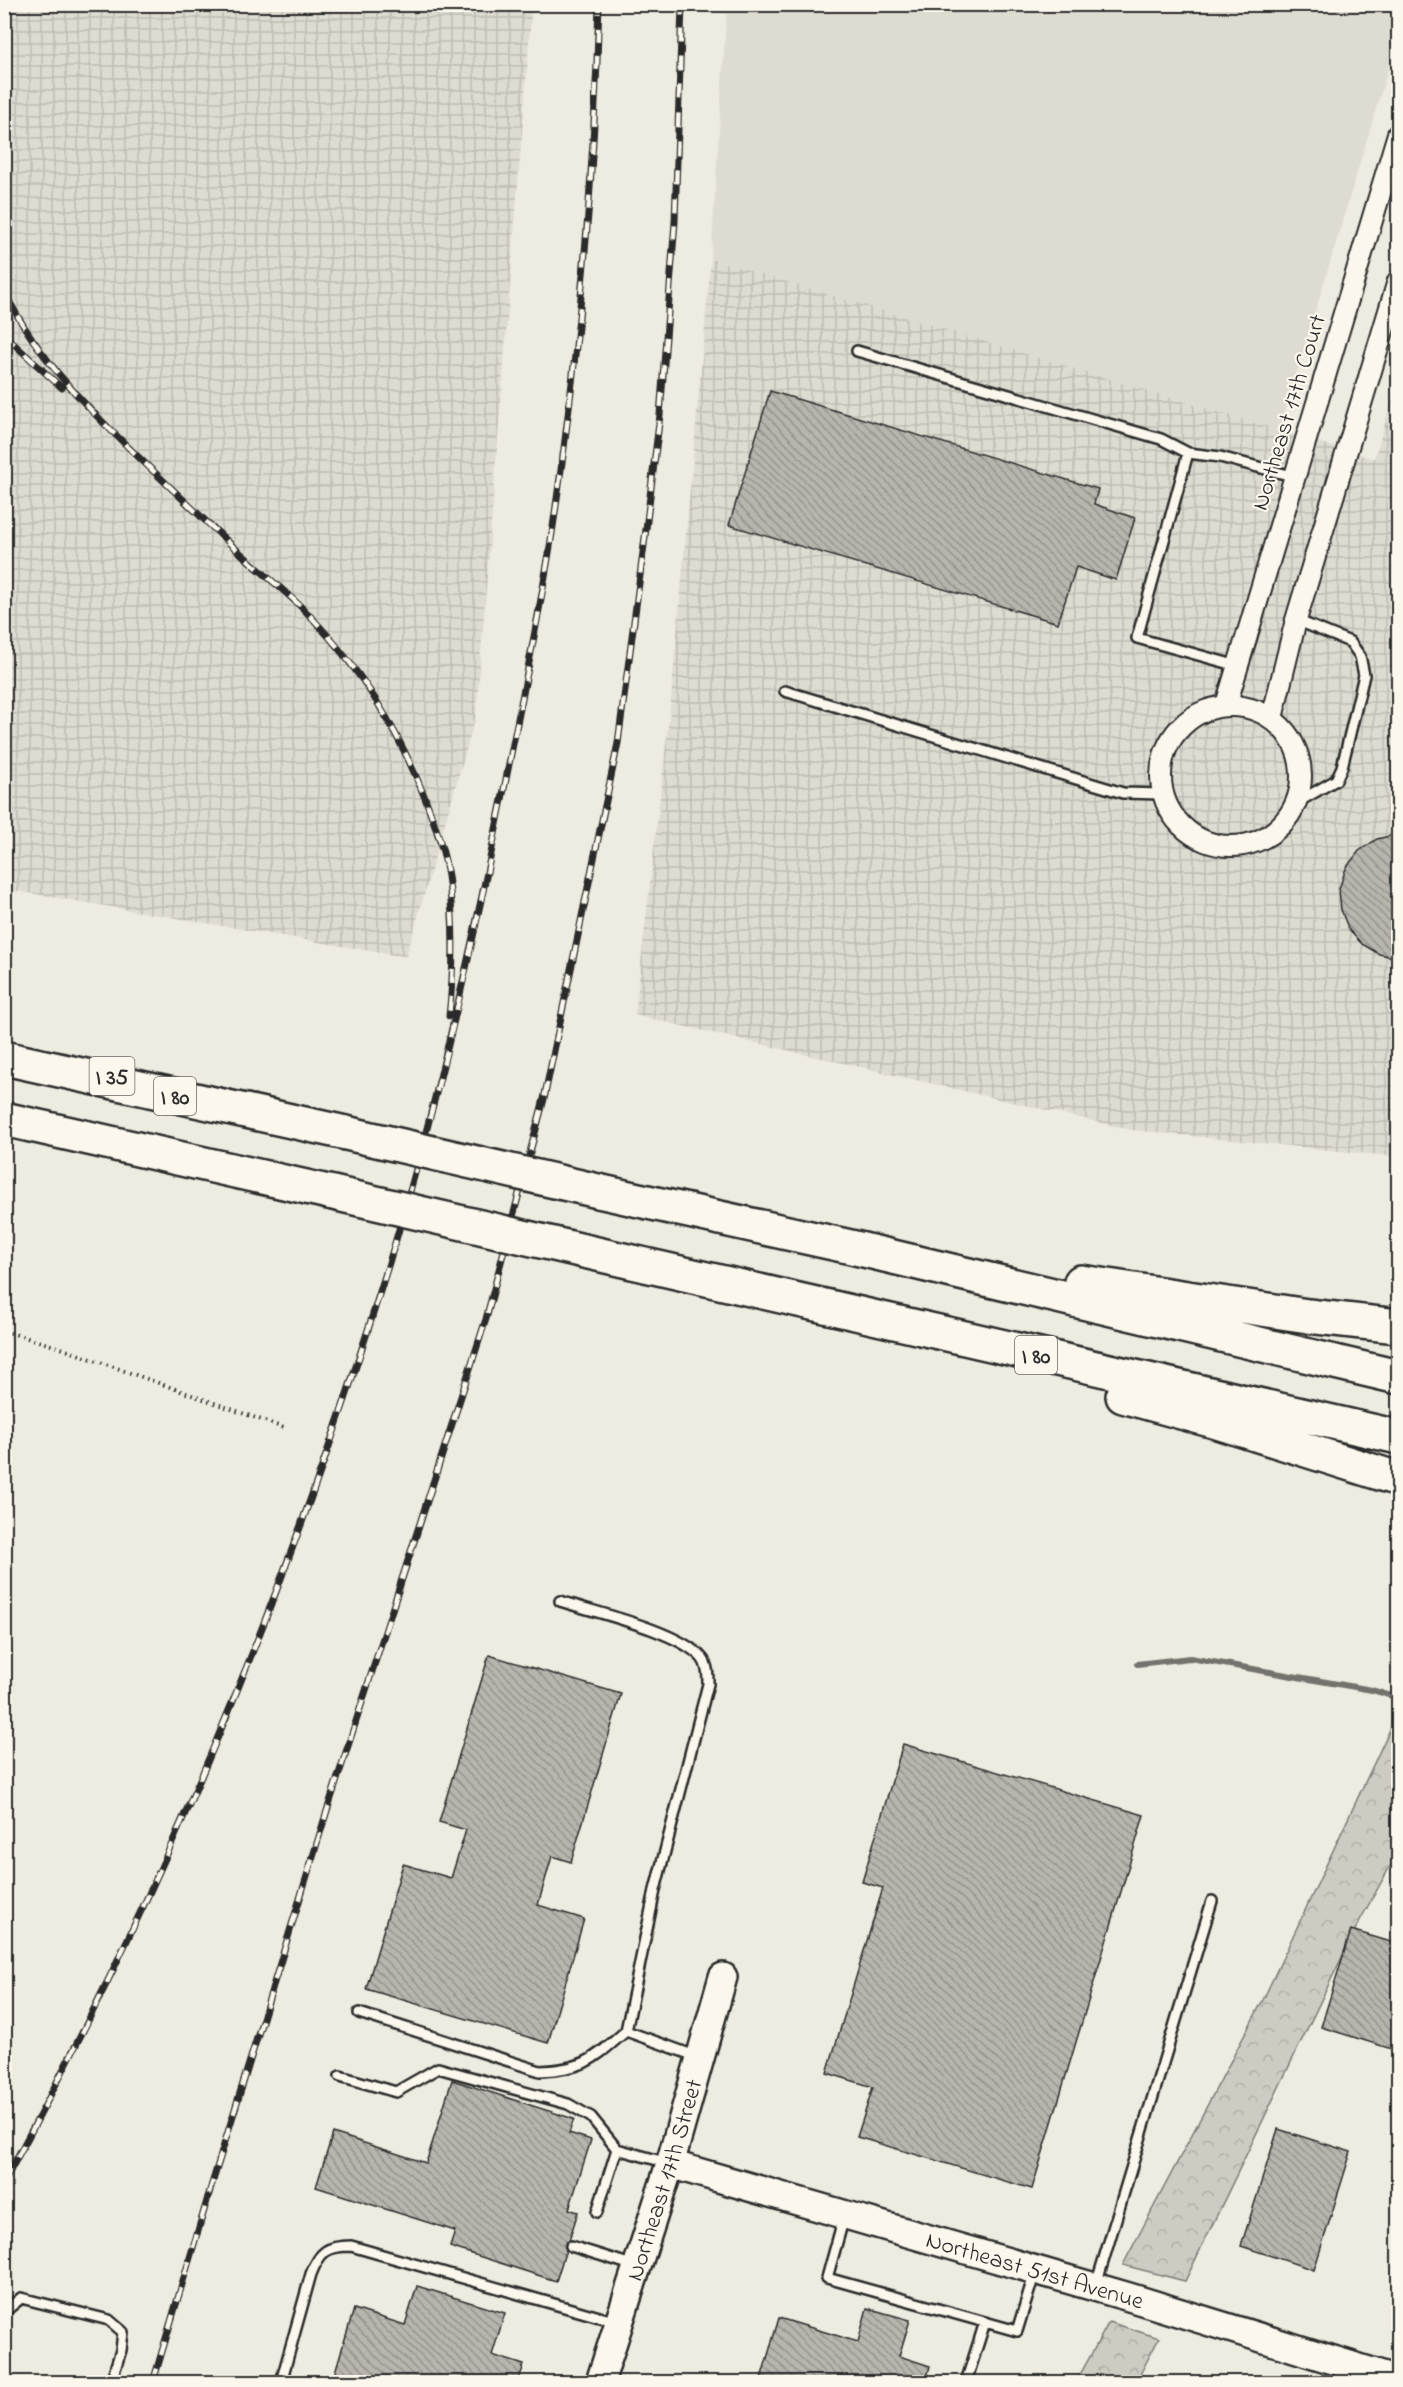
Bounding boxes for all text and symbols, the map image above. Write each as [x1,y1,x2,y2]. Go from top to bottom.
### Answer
street label: Northeast 17th Court [1244,310,1337,515]
road number: I 35 [90,1057,134,1095]
road number: I 80 [154,1077,196,1115]
road number: I 80 [1015,1336,1057,1374]
street label: Northeast 17th Street [619,2076,713,2286]
street label: Northeast 51st Avenue [921,2224,1148,2321]

